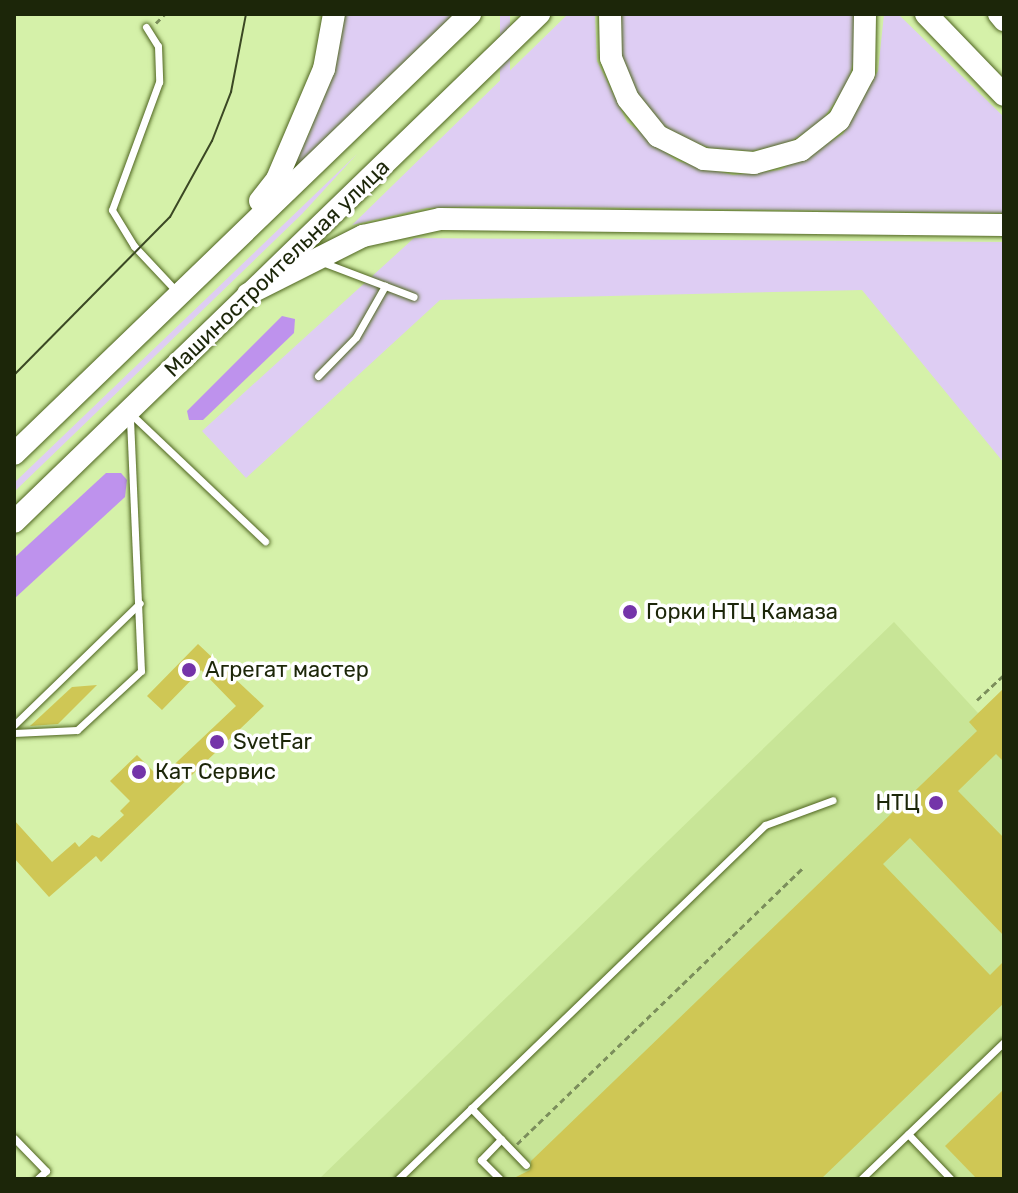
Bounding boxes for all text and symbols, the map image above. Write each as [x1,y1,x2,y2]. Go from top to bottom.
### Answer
street label: Машиностроительная улица [159,153,395,383]
place label: Горки НТЦ Камаза [646,599,838,625]
marker: Горки НТЦ Камаза [621,603,639,621]
place label: Агрегат мастер [205,657,369,683]
marker: Агрегат мастер [180,661,198,679]
place label: SvetFar [233,729,312,755]
marker: SvetFar [208,733,226,751]
place label: Кат Сервис [155,759,276,785]
marker: Кат Сервис [130,763,148,781]
place label: НТЦ [875,790,920,816]
marker: НТЦ [927,794,945,812]

